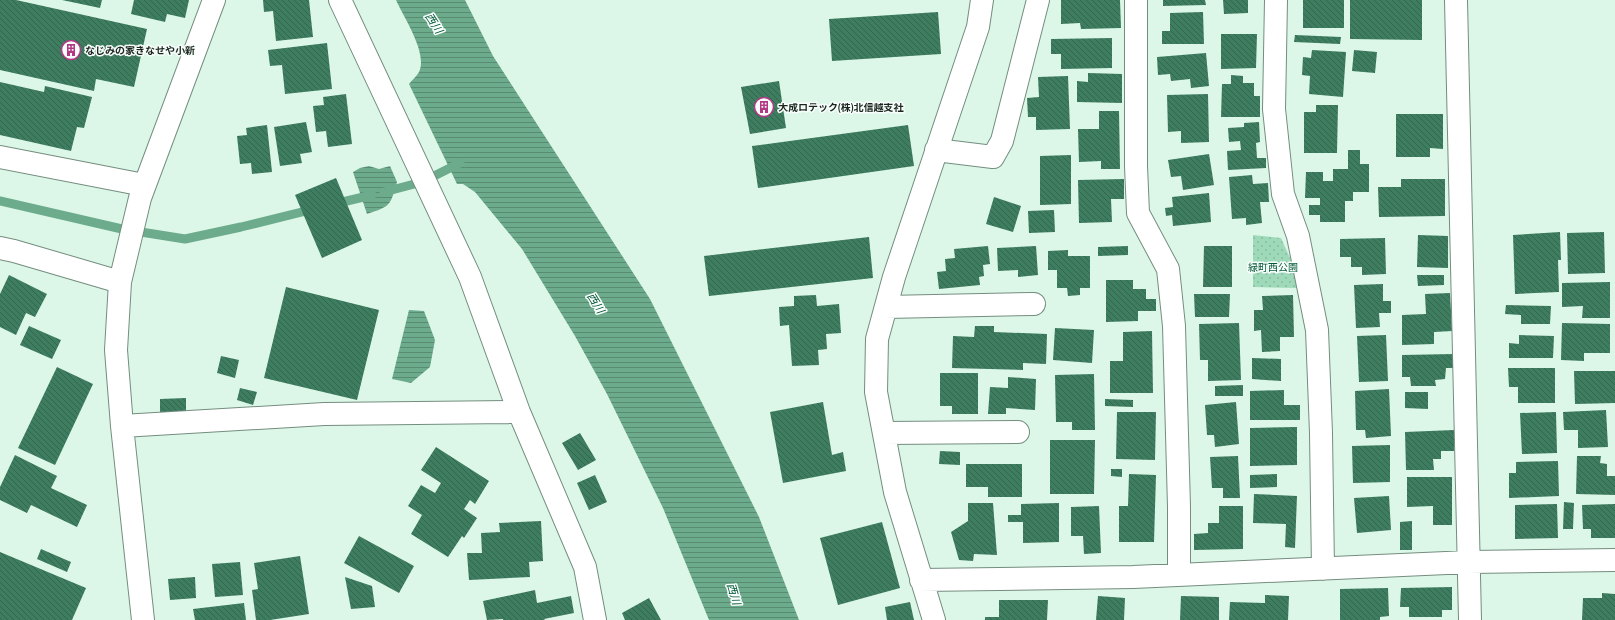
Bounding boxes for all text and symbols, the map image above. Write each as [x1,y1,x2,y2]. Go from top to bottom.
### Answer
water label: 西川 [422,10,446,37]
building icon: なじみの家きなせや小新 [60,39,82,61]
place label: なじみの家きなせや小新 [85,44,195,57]
building icon: 大成ロテック(株)北信越支社 [753,96,775,118]
place label: 大成ロテック(株)北信越支社 [778,101,904,114]
park label: 緑町西公園 [1248,261,1298,274]
water label: 西川 [584,290,608,317]
water label: 西川 [724,581,744,607]

